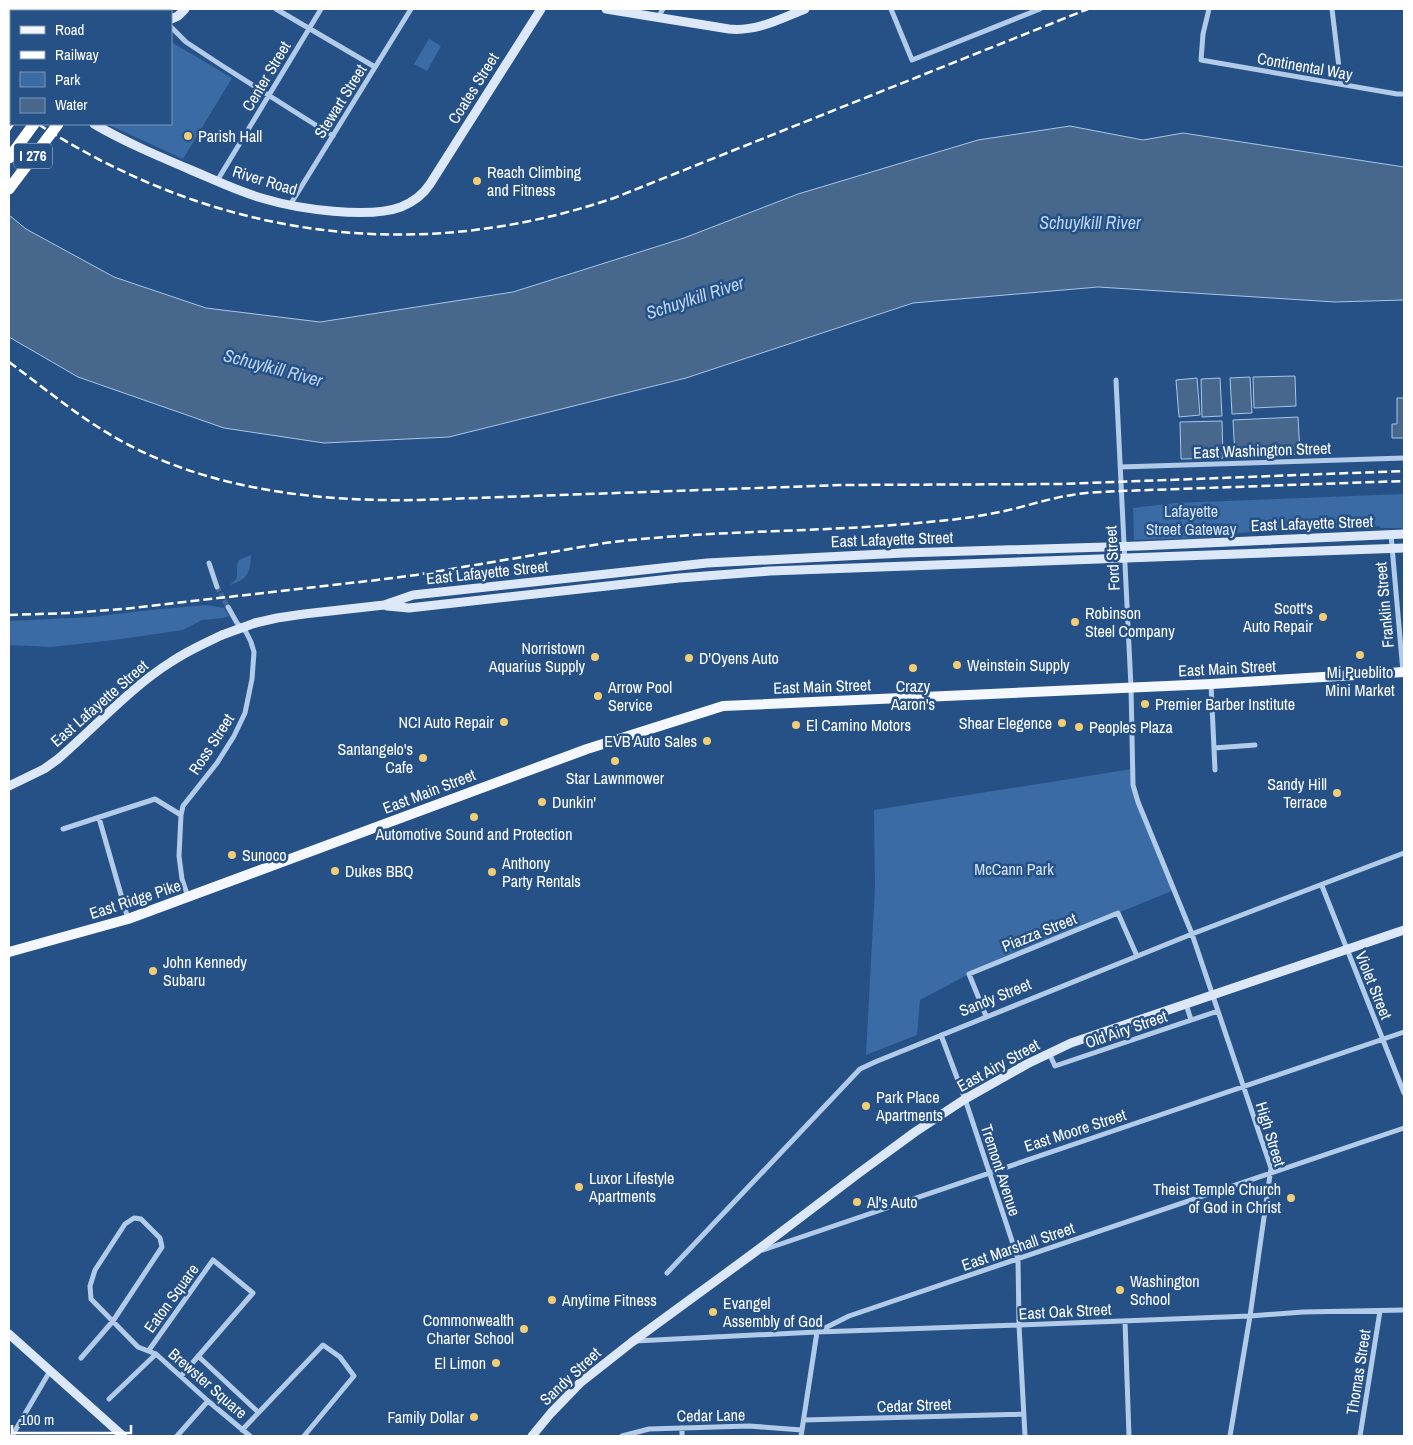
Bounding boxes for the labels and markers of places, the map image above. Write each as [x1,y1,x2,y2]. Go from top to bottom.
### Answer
place label: Parish Hall [198,125,262,147]
marker: Parish Hall [182,130,194,142]
place label: Reach Climbing and Fitness [487,161,582,201]
marker: Reach Climbing and Fitness [471,175,483,187]
place label: Scott's Auto Repair [1242,597,1314,637]
place label: Robinson Steel Company [1085,602,1175,642]
marker: Scott's Auto Repair [1317,611,1329,623]
marker: Robinson Steel Company [1069,616,1081,628]
place label: Norristown Aquarius Supply [488,637,585,677]
place label: D'Oyens Auto [699,647,779,669]
marker: Mi Pueblito Mini Market [1354,649,1366,661]
marker: Norristown Aquarius Supply [589,651,601,663]
marker: D'Oyens Auto [683,652,695,664]
place label: Weinstein Supply [967,654,1070,676]
marker: Weinstein Supply [951,659,963,671]
place label: Mi Pueblito Mini Market [1325,661,1395,701]
marker: Crazy Aaron's [907,662,919,674]
place label: Crazy Aaron's [890,675,935,715]
place label: Arrow Pool Service [607,676,672,716]
marker: Arrow Pool Service [592,690,604,702]
place label: Premier Barber Institute [1155,693,1295,715]
marker: Premier Barber Institute [1139,698,1151,710]
place label: NCI Auto Repair [398,711,495,733]
place label: Shear Elegence [959,712,1052,734]
place label: El Camino Motors [806,714,911,736]
marker: NCI Auto Repair [498,716,510,728]
place label: Peoples Plaza [1089,716,1174,738]
marker: Shear Elegence [1056,717,1068,729]
marker: El Camino Motors [790,719,802,731]
marker: Peoples Plaza [1073,721,1085,733]
place label: EVB Auto Sales [604,730,697,752]
marker: EVB Auto Sales [701,735,713,747]
place label: Santangelo's Cafe [338,738,413,778]
marker: Santangelo's Cafe [417,752,429,764]
marker: Star Lawnmower [609,755,621,767]
place label: Star Lawnmower [566,767,665,789]
place label: Sandy Hill Terrace [1267,773,1327,813]
marker: Sandy Hill Terrace [1331,787,1343,799]
place label: Dunkin' [552,791,596,813]
marker: Dunkin' [536,796,548,808]
marker: Automotive Sound and Protection [468,811,480,823]
place label: Automotive Sound and Protection [375,823,572,845]
place label: Sunoco [242,844,287,866]
marker: Sunoco [226,849,238,861]
place label: Anthony Party Rentals [501,852,581,892]
place label: Dukes BBQ [345,860,414,882]
marker: Dukes BBQ [329,865,341,877]
marker: Anthony Party Rentals [486,866,498,878]
place label: John Kennedy Subaru [163,951,247,991]
marker: John Kennedy Subaru [147,965,159,977]
place label: Park Place Apartments [875,1086,943,1126]
marker: Park Place Apartments [860,1100,872,1112]
place label: Luxor Lifestyle Apartments [588,1167,674,1207]
place label: Theist Temple Church of God in Christ [1153,1178,1281,1218]
marker: Luxor Lifestyle Apartments [573,1181,585,1193]
place label: Al's Auto [866,1191,918,1213]
marker: Theist Temple Church of God in Christ [1285,1192,1297,1204]
marker: Al's Auto [851,1196,863,1208]
place label: Washington School [1130,1270,1200,1310]
marker: Washington School [1114,1284,1126,1296]
place label: Anytime Fitness [561,1289,657,1311]
place label: Evangel Assembly of God [722,1292,823,1332]
marker: Anytime Fitness [546,1294,558,1306]
marker: Evangel Assembly of God [707,1306,719,1318]
place label: Commonwealth Charter School [423,1309,514,1349]
marker: Commonwealth Charter School [518,1323,530,1335]
place label: El Limon [434,1352,486,1374]
marker: El Limon [490,1357,502,1369]
place label: Family Dollar [387,1406,465,1428]
marker: Family Dollar [468,1411,480,1423]

